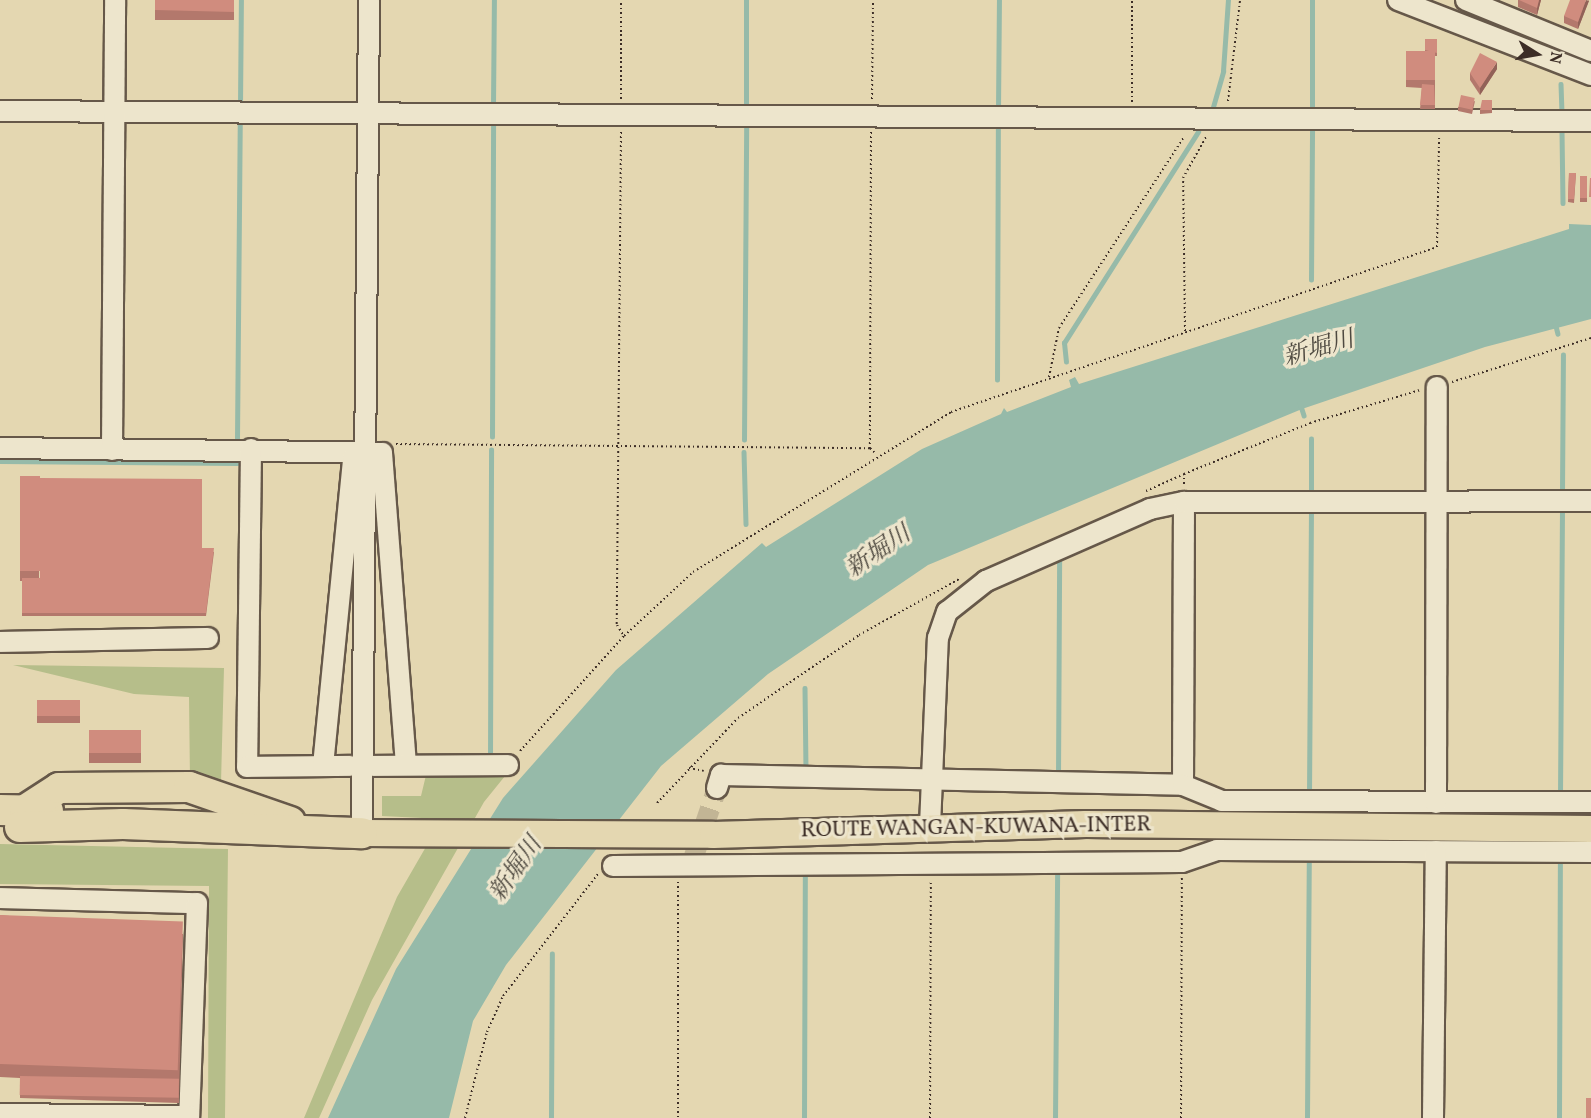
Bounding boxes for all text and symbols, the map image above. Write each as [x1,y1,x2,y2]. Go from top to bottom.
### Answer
north arrow [1507,24,1567,84]
text: N [1543,50,1567,65]
water label: 新堀川 [1280,326,1358,374]
water label: 新堀川 [841,521,917,585]
street label: ROUTE WANGAN-KUWANA-INTER [800,812,1152,844]
water label: 新堀川 [485,832,549,908]

